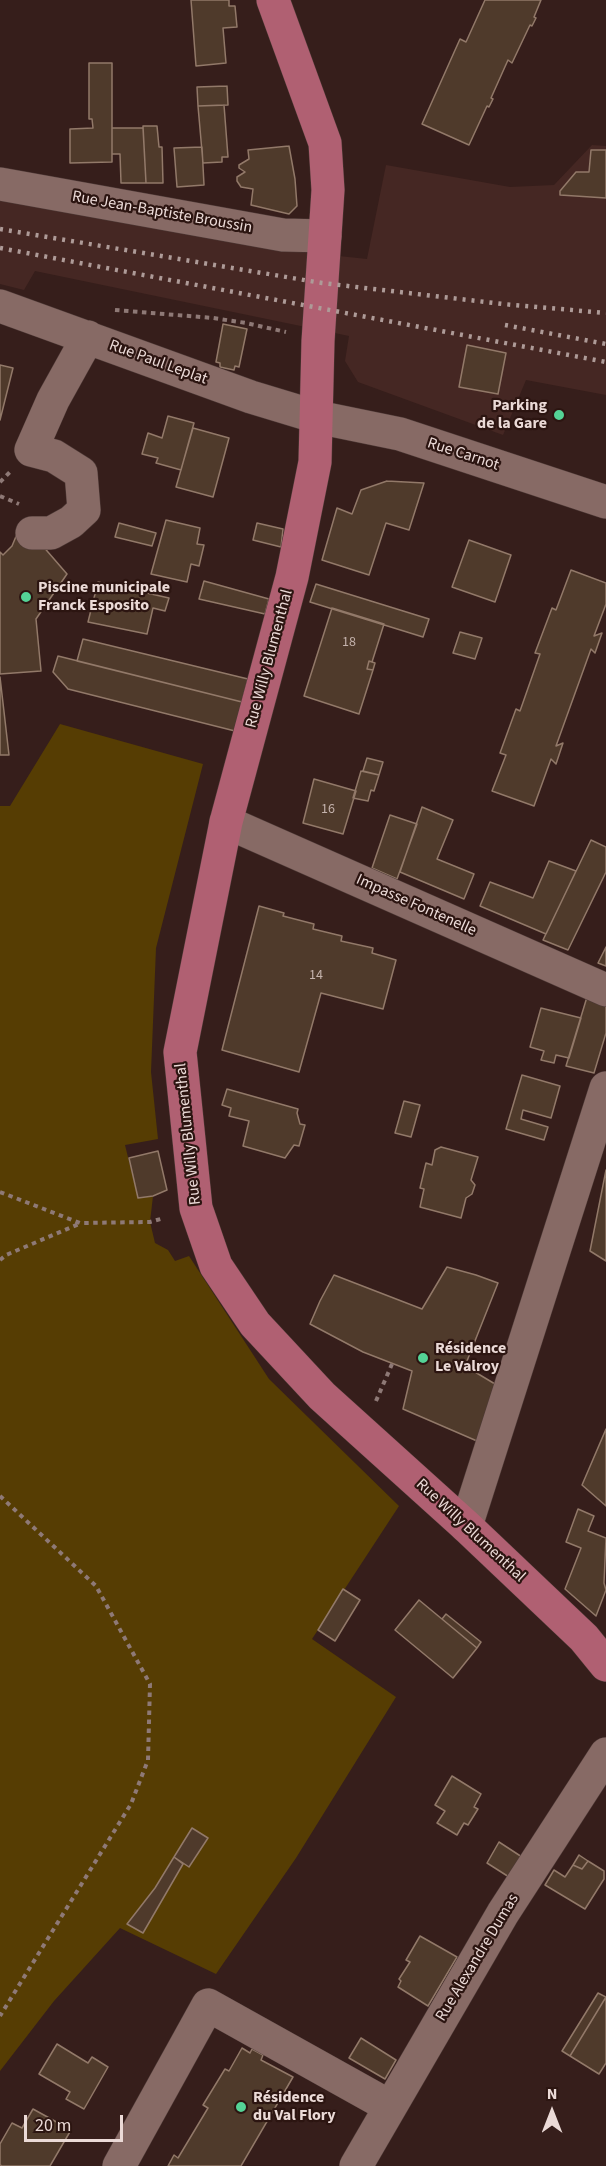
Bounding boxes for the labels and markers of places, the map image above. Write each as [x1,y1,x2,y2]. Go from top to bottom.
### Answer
place label: Parking de la Gare [477,396,547,434]
marker: Parking de la Gare [552,408,566,422]
place label: Piscine municipale Franck Esposito [38,578,170,616]
marker: Piscine municipale Franck Esposito [19,590,33,604]
place label: Résidence Le Valroy [435,1339,506,1377]
marker: Résidence Le Valroy [416,1351,430,1365]
place label: Résidence du Val Flory [253,2088,336,2126]
marker: Résidence du Val Flory [234,2100,248,2114]

